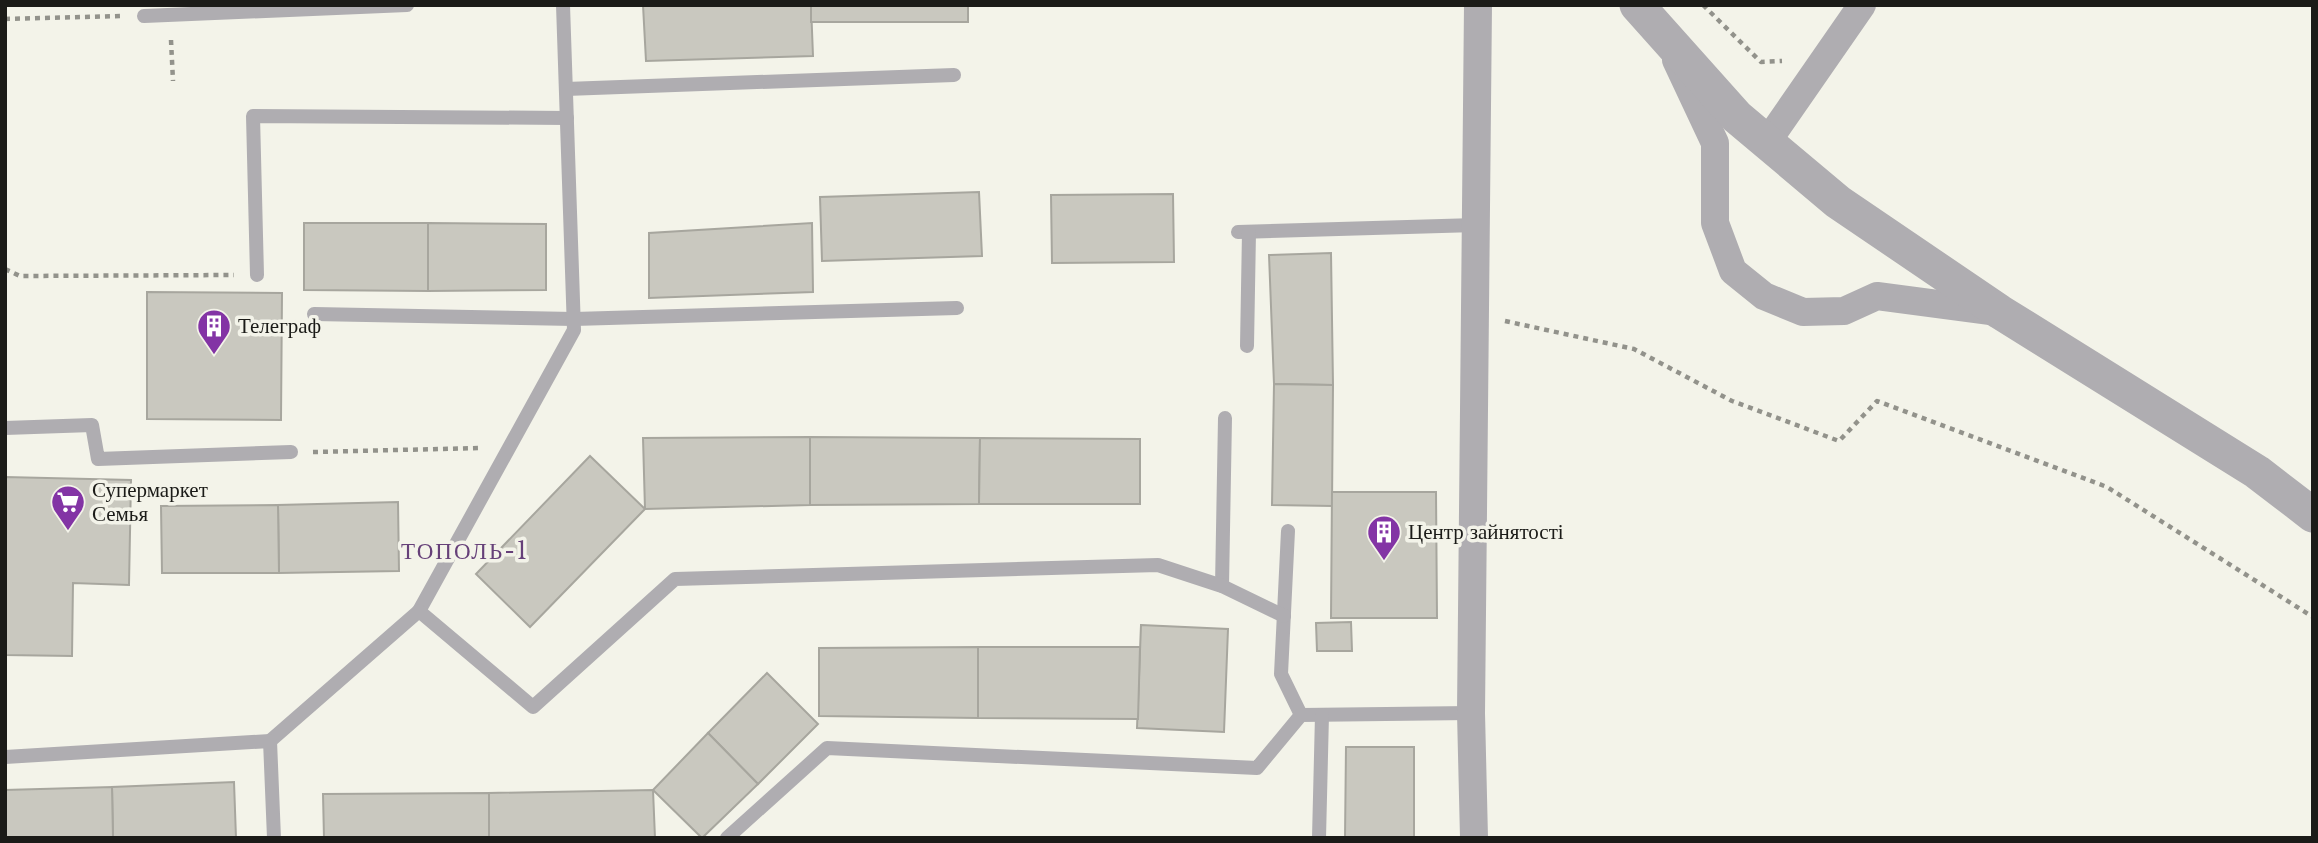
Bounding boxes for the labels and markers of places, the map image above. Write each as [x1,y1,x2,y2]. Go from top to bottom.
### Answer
building icon: Телеграф [195,307,233,356]
place label: Телеграф [238,313,321,339]
place label: Супермаркет Семья [92,477,208,527]
supermarket icon: Супермаркет Семья [49,483,87,532]
building icon: Центр зайнятості [1365,513,1403,562]
place label: Центр зайнятості [1408,519,1564,545]

